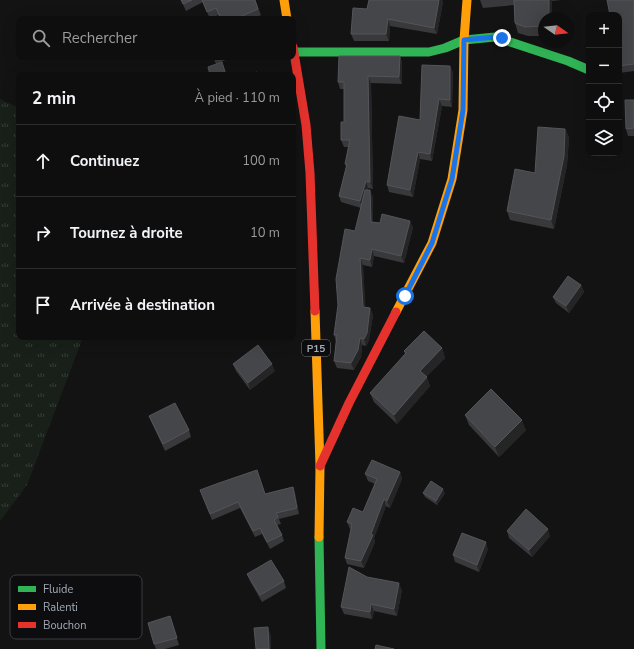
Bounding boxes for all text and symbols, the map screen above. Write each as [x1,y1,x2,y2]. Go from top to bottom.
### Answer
north arrow [538,12,574,48]
map controls [586,12,622,156]
button: + [586,12,622,48]
search box [16,16,296,60]
icon: search [30,27,52,49]
text: Rechercher [62,28,137,48]
route end [493,29,511,47]
button: − [586,48,622,84]
button: locate [586,84,622,120]
text: 2 min [32,87,76,110]
text: À pied · 110 m [195,89,280,107]
button: layers [586,120,622,156]
icon: ahead [32,150,54,172]
text: Continuez [70,151,139,171]
text: 100 m [242,152,280,170]
icon: right [32,222,54,244]
text: Tournez à droite [70,223,183,243]
text: 10 m [250,224,280,242]
route start [396,287,414,305]
icon: arrive [32,294,54,316]
text: Arrivée à destination [70,295,215,315]
road number: P15 [302,340,330,356]
legend [10,575,142,639]
text: Fluide [43,582,73,597]
text: Ralenti [43,600,78,615]
text: Bouchon [43,618,86,633]

